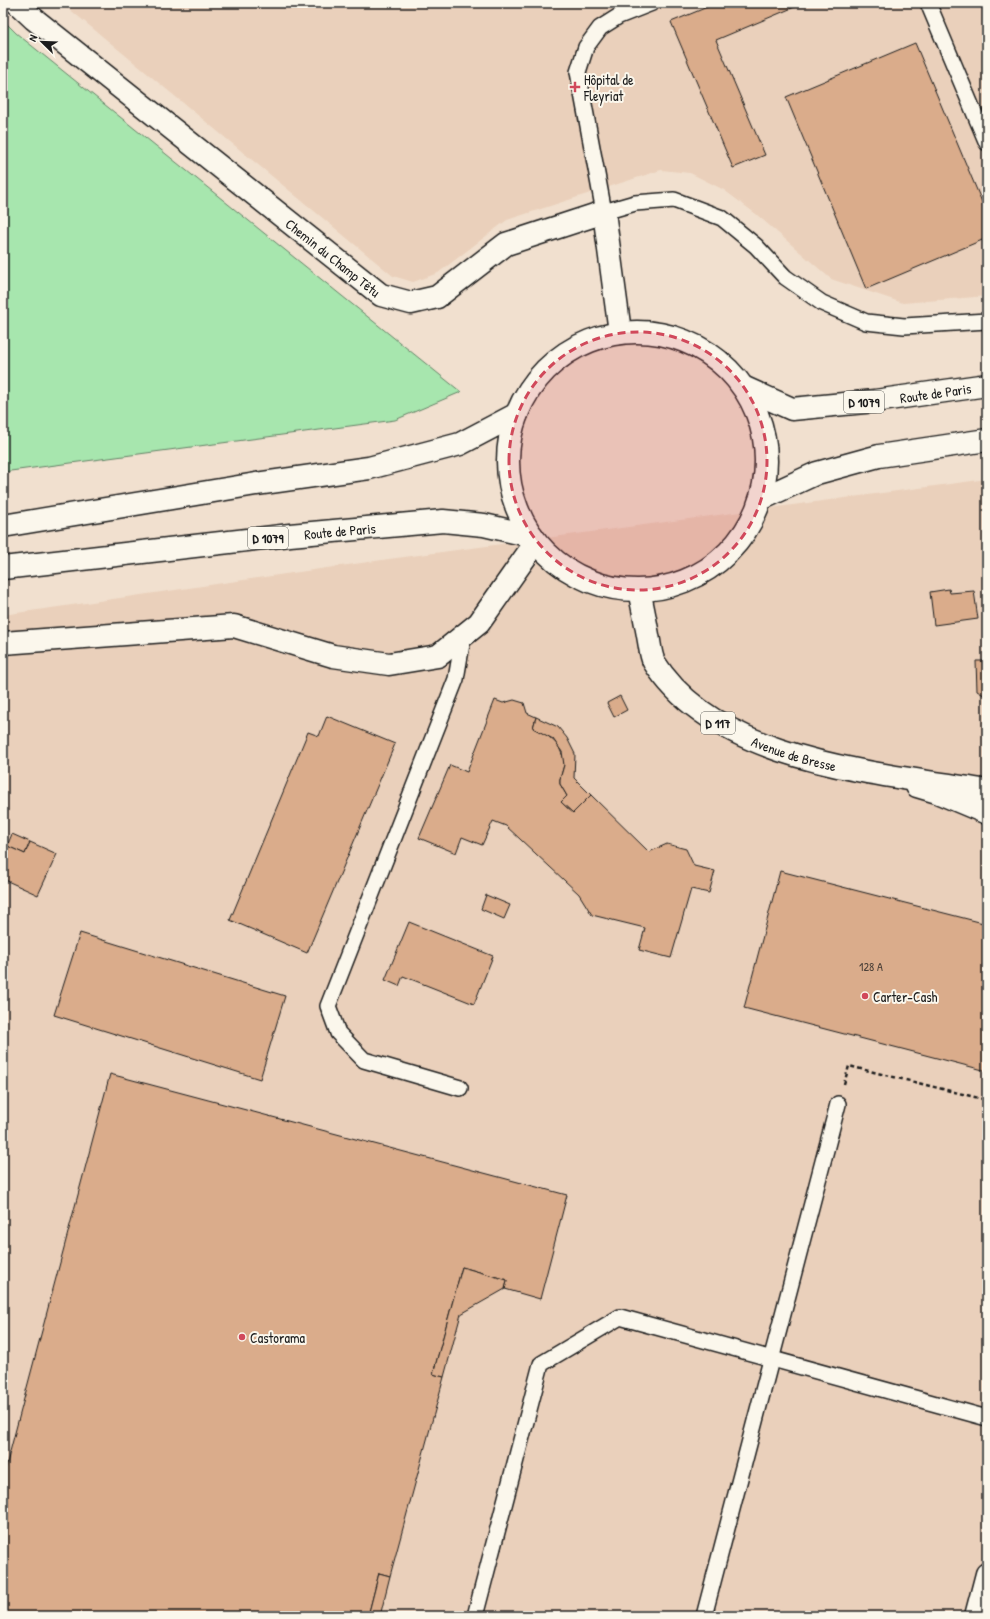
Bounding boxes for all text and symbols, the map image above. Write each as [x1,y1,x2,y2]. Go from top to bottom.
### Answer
north arrow [22,22,62,62]
text: N [25,33,40,44]
place label: Hôpital de Fleyriat [583,70,634,106]
marker: Hôpital de Fleyriat [569,81,581,93]
street label: Chemin du Champ Têtu [282,214,385,301]
street label: Route de Paris [899,378,972,407]
road number: D 1079 [844,391,884,413]
street label: Route de Paris [303,518,376,543]
road number: D 1079 [248,527,288,549]
road number: D 117 [701,712,735,734]
street label: Avenue de Bresse [749,731,839,775]
house number: 128 A [859,958,883,975]
place label: Carter-Cash [873,987,938,1006]
marker: Carter-Cash [860,991,870,1001]
place label: Castorama [250,1328,305,1347]
marker: Castorama [237,1332,247,1342]

